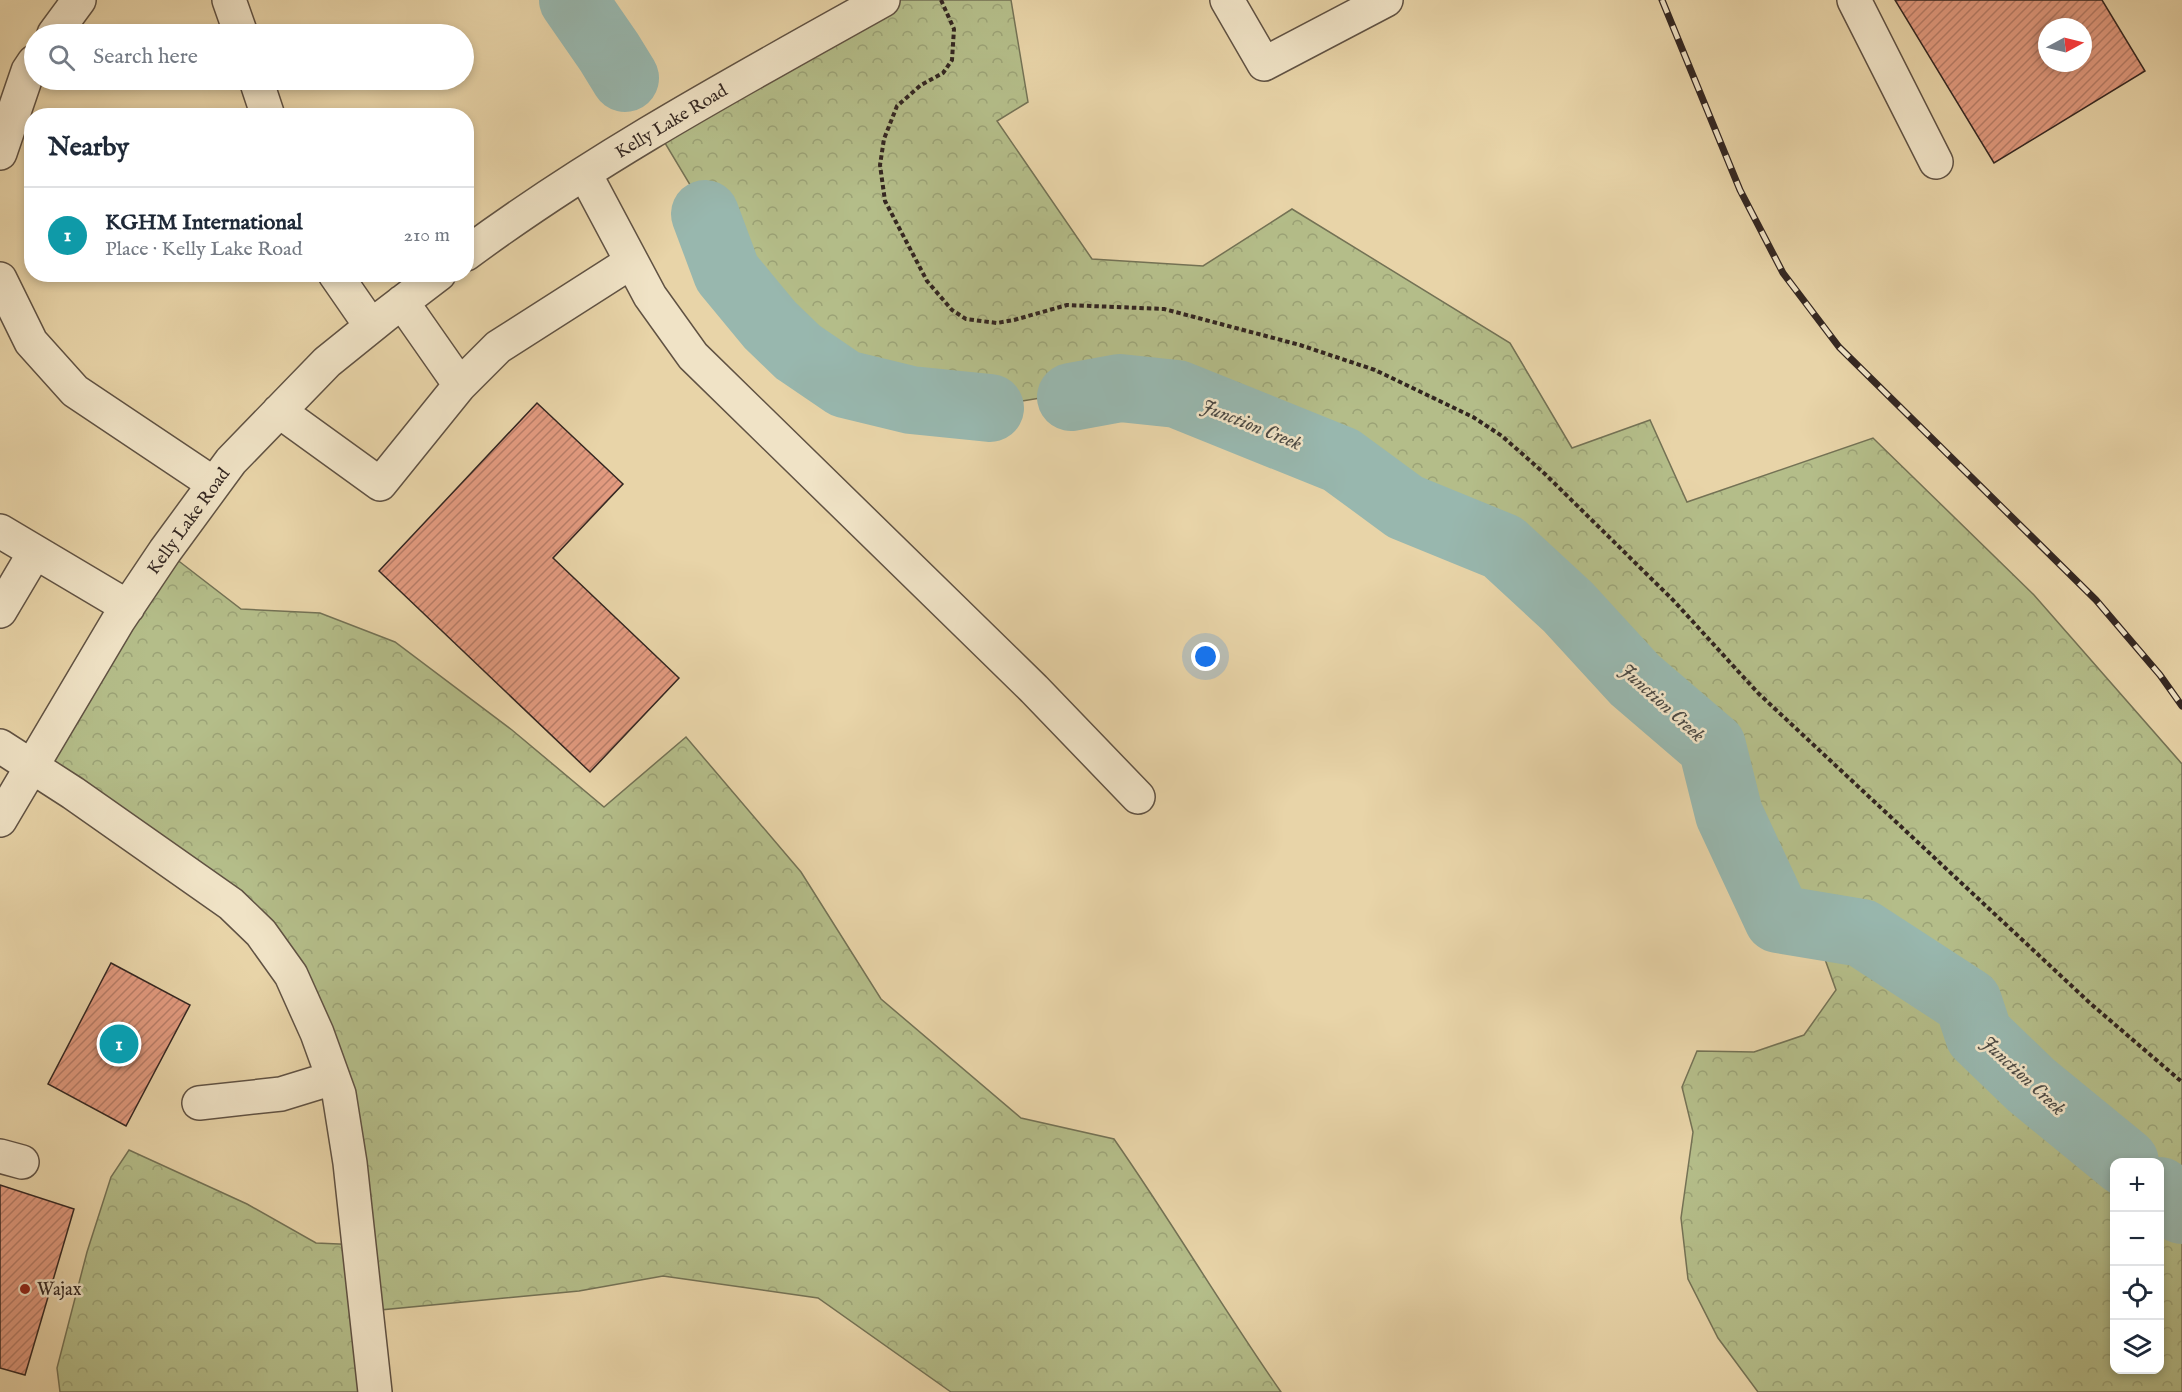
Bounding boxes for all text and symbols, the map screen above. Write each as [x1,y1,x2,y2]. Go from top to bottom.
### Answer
north arrow [2038,18,2092,72]
search box [24,24,474,90]
icon: search [45,41,78,74]
text: Search here [93,43,198,71]
street label: Kelly Lake Road [612,80,732,165]
text: Nearby [48,131,129,164]
text: KGHM International [105,209,303,237]
text: 1 [64,223,71,248]
text: 210 m [404,223,450,248]
text: Place · Kelly Lake Road [105,237,302,262]
water label: Junction Creek [1198,394,1305,457]
street label: Kelly Lake Road [143,464,236,580]
your location [1191,642,1220,671]
water label: Junction Creek [1614,658,1710,748]
pin: 1 [100,1022,138,1066]
water label: Junction Creek [1976,1031,2070,1121]
map controls [2110,1158,2164,1374]
button: + [2110,1158,2164,1212]
button: − [2110,1212,2164,1266]
button: locate [2110,1266,2164,1320]
place label: Wajax [37,1279,82,1302]
marker: Wajax [18,1282,32,1296]
button: layers [2110,1320,2164,1374]

